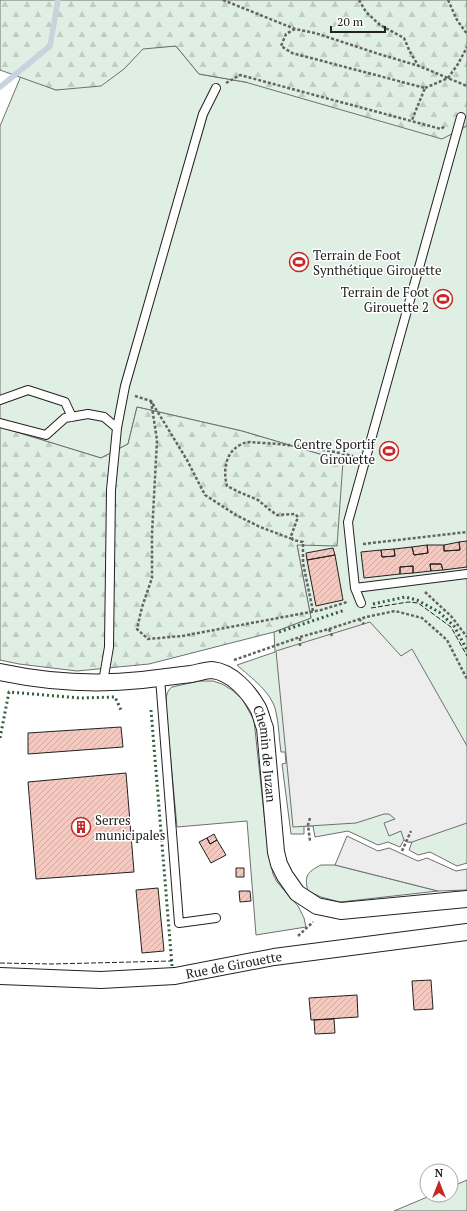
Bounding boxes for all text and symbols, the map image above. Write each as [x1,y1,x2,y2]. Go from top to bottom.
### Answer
scale bar [331,8,385,34]
text: 20 m [337,14,364,29]
place label: Terrain de Foot Synthétique Girouette [313,246,441,279]
sports icon: Terrain de Foot Synthétique Girouette [288,251,310,273]
place label: Terrain de Foot Girouette 2 [341,283,429,316]
sports icon: Terrain de Foot Girouette 2 [432,288,454,310]
place label: Centre Sportif Girouette [293,435,377,468]
sports icon: Centre Sportif Girouette [378,440,400,462]
street label: Chemin de Juzan [249,702,281,803]
place label: Serres municipales [95,811,165,844]
building icon: Serres municipales [70,816,92,838]
street label: Rue de Girouette [184,947,283,983]
north arrow [419,1163,459,1203]
text: N [435,1166,444,1180]

